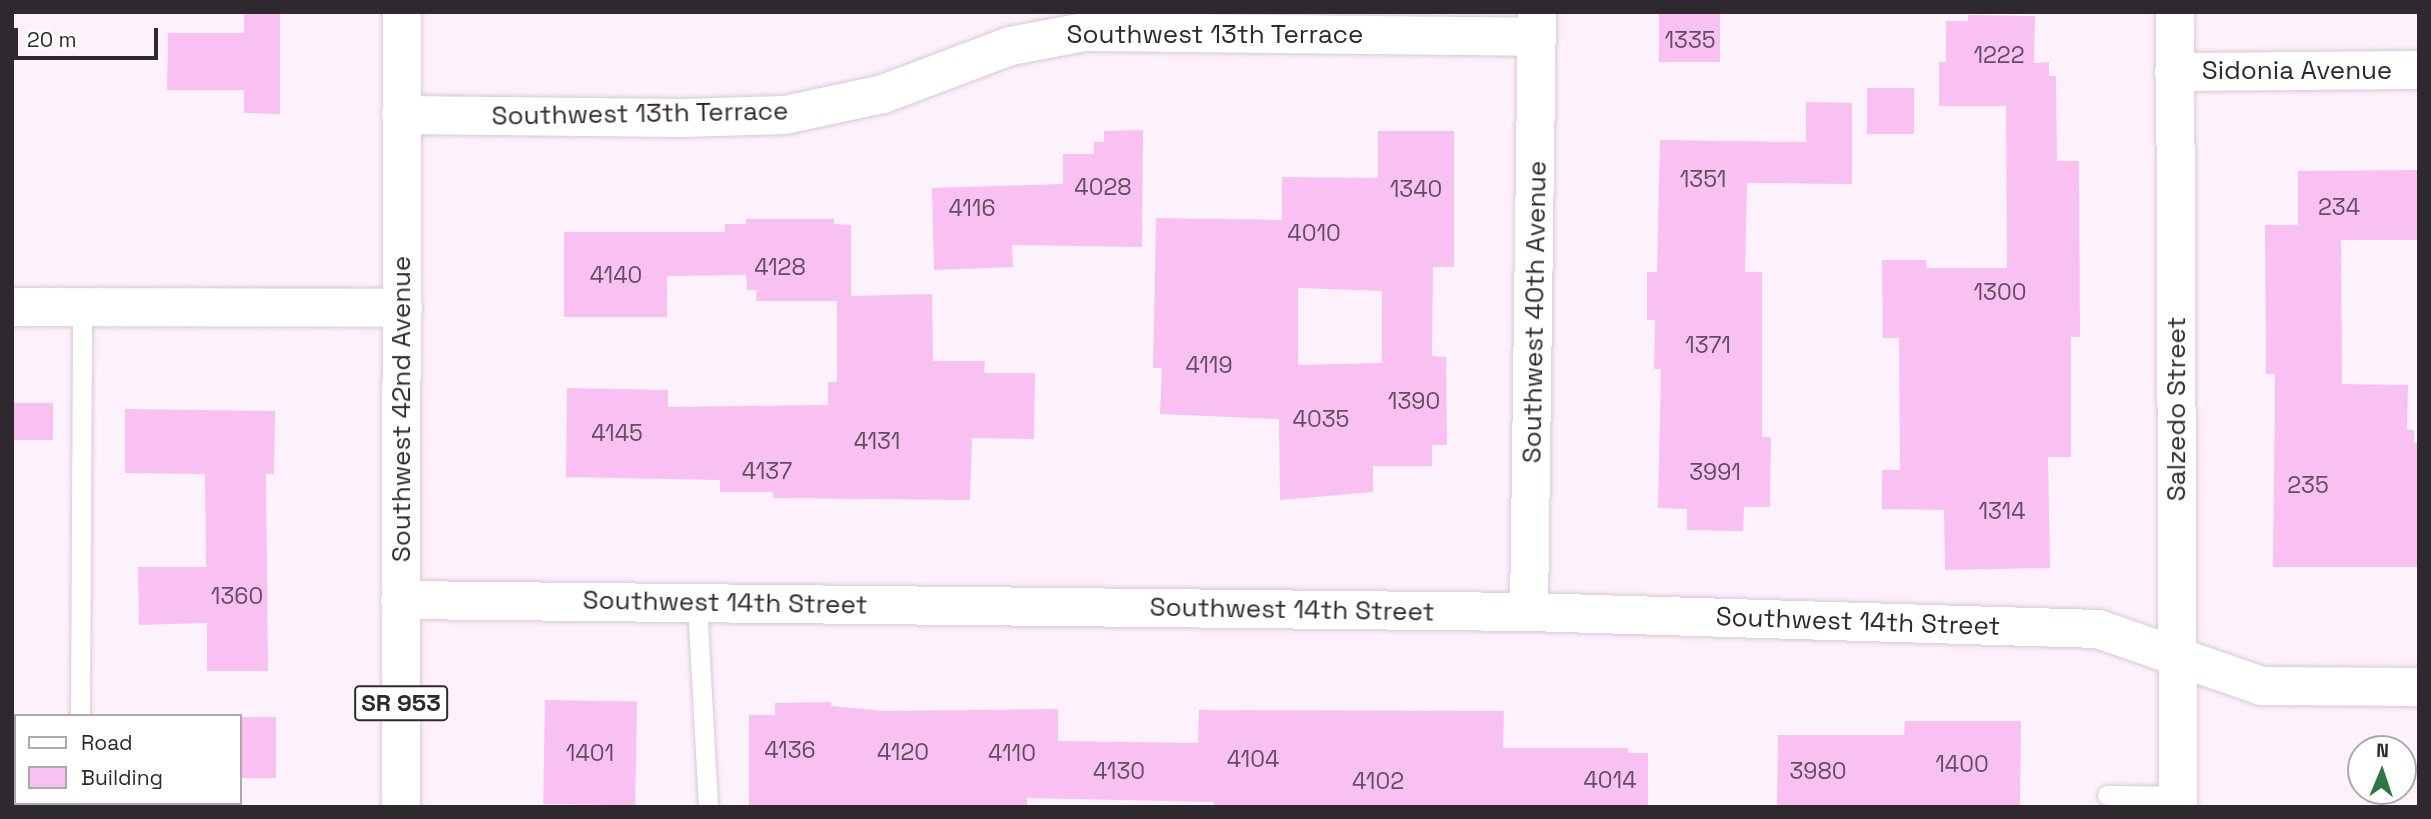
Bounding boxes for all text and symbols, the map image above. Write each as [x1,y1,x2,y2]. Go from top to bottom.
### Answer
scale bar [18,14,161,58]
street label: Southwest 13th Terrace [1066,19,1364,51]
text: 20 m [27,26,77,53]
house number: 1335 [1664,26,1716,54]
house number: 1222 [1973,41,2025,69]
street label: Sidonia Avenue [2202,55,2392,87]
street label: Southwest 13th Terrace [491,96,789,132]
street label: Southwest 40th Avenue [1517,160,1553,464]
house number: 1351 [1680,165,1726,193]
house number: 4028 [1074,173,1132,201]
house number: 1340 [1390,175,1442,203]
house number: 234 [2318,193,2360,221]
house number: 4116 [948,194,996,222]
house number: 4010 [1287,219,1341,247]
house number: 4128 [754,253,806,281]
street label: Southwest 42nd Avenue [386,256,418,562]
house number: 4140 [590,261,642,289]
house number: 1300 [1974,278,2026,306]
street label: Salzedo Street [2161,317,2193,501]
house number: 1371 [1685,331,1731,359]
house number: 4119 [1185,351,1233,379]
house number: 1390 [1388,387,1440,415]
house number: 4035 [1293,405,1349,433]
house number: 4145 [591,419,643,447]
house number: 4131 [854,427,900,455]
house number: 4137 [742,457,792,485]
house number: 3991 [1689,458,1741,486]
house number: 235 [2287,471,2329,499]
house number: 1314 [1978,497,2026,525]
house number: 1360 [211,582,263,610]
street label: Southwest 14th Street [582,585,868,621]
street label: Southwest 14th Street [1149,592,1435,628]
street label: Southwest 14th Street [1715,601,2001,643]
road number: SR 953 [354,682,448,724]
legend [14,714,242,805]
text: Road [81,729,133,756]
north arrow [2347,735,2417,805]
house number: 4136 [764,736,816,764]
house number: 4120 [877,738,929,766]
text: N [2376,738,2389,763]
house number: 1401 [566,739,614,767]
house number: 4110 [988,739,1036,767]
house number: 4104 [1227,745,1279,773]
house number: 1400 [1935,750,1989,778]
house number: 4130 [1093,757,1145,785]
house number: 3980 [1789,757,1847,785]
text: Building [81,764,163,791]
house number: 4014 [1583,766,1637,794]
house number: 4102 [1352,767,1404,795]

